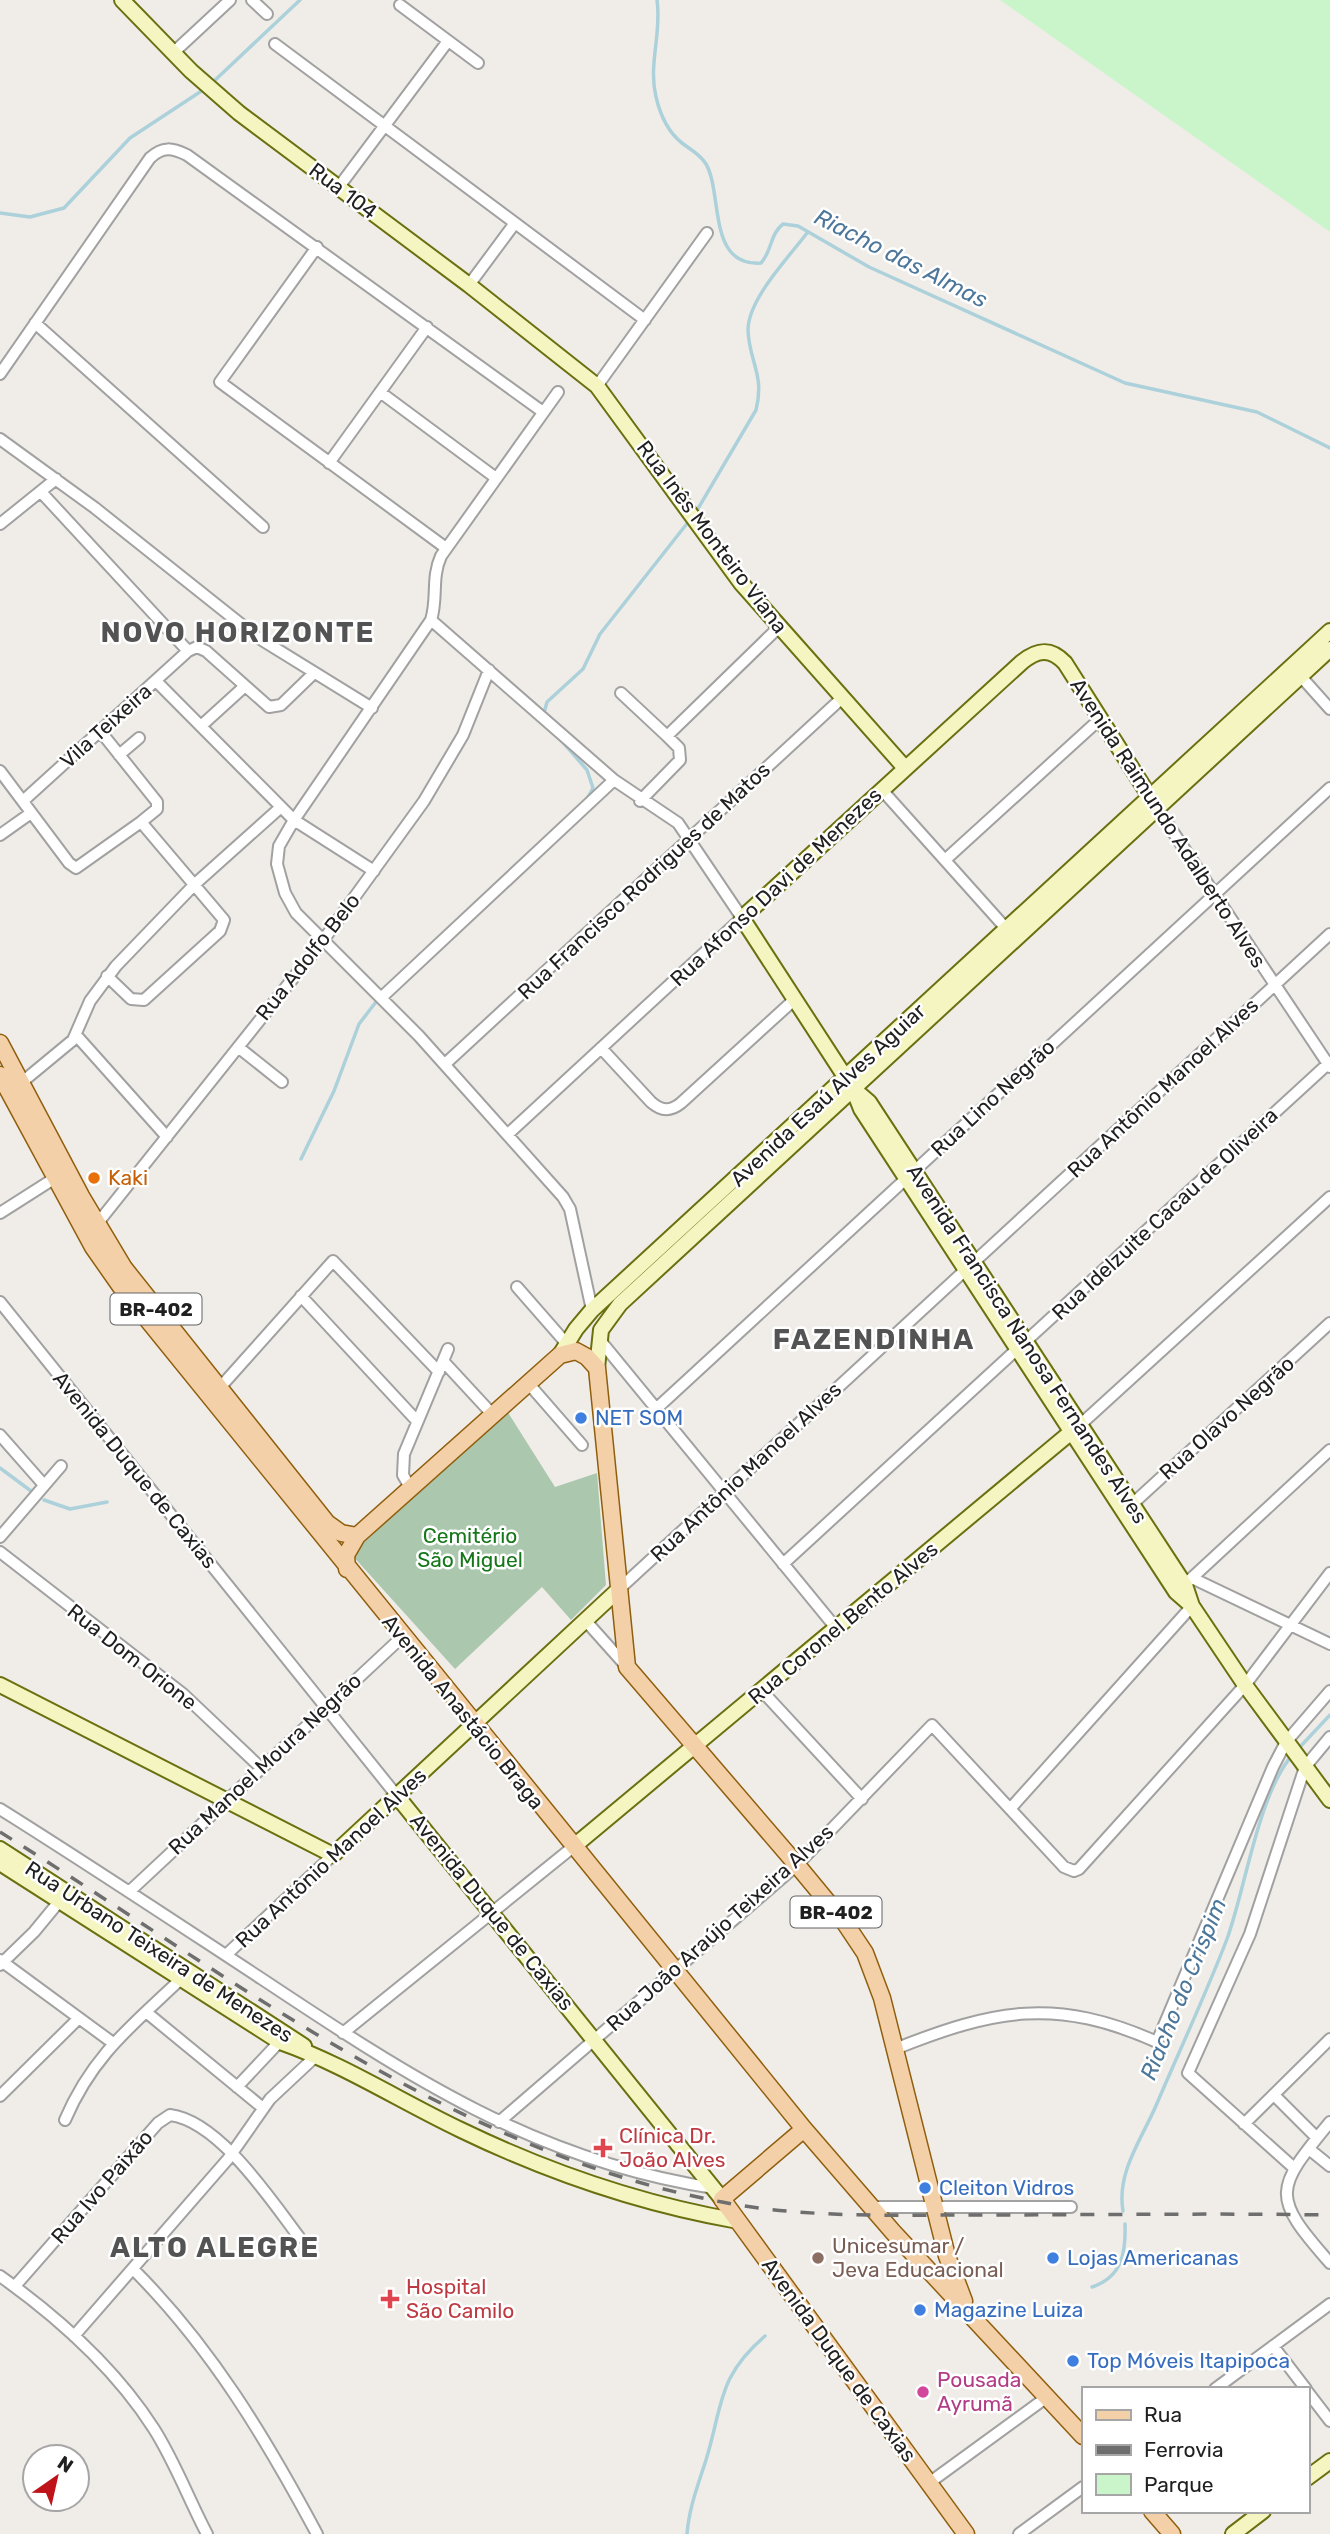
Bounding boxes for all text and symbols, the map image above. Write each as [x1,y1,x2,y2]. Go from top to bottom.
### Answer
street label: Rua 104 [304,157,382,224]
water label: Riacho das Almas [810,202,992,314]
street label: Rua Inês Monteiro Viana [632,435,793,638]
district label: NOVO HORIZONTE [100,616,376,649]
street label: Avenida Raimundo Adalberto Alves [1065,673,1272,972]
street label: Vila Teixeira [55,678,157,773]
street label: Rua Francisco Rodrigues de Matos [512,757,775,1004]
street label: Rua Afonso Davi de Menezes [665,782,887,991]
street label: Rua Adolfo Belo [250,888,365,1025]
street label: Rua Antônio Manoel Alves [1062,993,1263,1183]
street label: Avenida Esaú Alves Aguiar [725,998,930,1191]
street label: Rua Lino Negrão [926,1034,1060,1161]
street label: Rua Idelzuite Cacau de Oliveira [1047,1102,1283,1325]
street label: Avenida Francisca Nanosa Fernandes Alves [902,1160,1153,1528]
place label: Kaki [108,1165,148,1190]
marker: Kaki [86,1170,102,1186]
road number: BR-402 [110,1294,202,1324]
district label: FAZENDINHA [773,1323,975,1356]
street label: Rua Olavo Negrão [1154,1351,1299,1485]
street label: Avenida Duque de Caxias [48,1366,223,1573]
street label: Rua Antônio Manoel Alves [645,1377,846,1567]
place label: NET SOM [595,1405,683,1430]
marker: NET SOM [573,1410,589,1426]
park label: Cemitério São Miguel [417,1523,523,1572]
street label: Rua Coronel Bento Alves [743,1536,943,1709]
street label: Rua Dom Orione [63,1598,202,1715]
street label: Avenida Anastácio Braga [377,1609,550,1814]
street label: Rua Manoel Moura Negrão [163,1668,366,1860]
street label: Rua Antônio Manoel Alves [230,1763,431,1953]
street label: Avenida Duque de Caxias [405,1808,580,2015]
street label: Rua João Araújo Teixeira Alves [601,1819,838,2036]
street label: Rua Urbano Teixeira de Menezes [21,1856,298,2048]
water label: Riacho do Crispim [1134,1894,1232,2084]
road number: BR-402 [790,1896,882,1928]
place label: Clínica Dr. João Alves [619,2123,726,2172]
street label: Rua Ivo Paixão [46,2125,158,2248]
marker: Clínica Dr. João Alves [593,2138,613,2158]
place label: Cleiton Vidros [939,2175,1074,2200]
marker: Cleiton Vidros [917,2180,933,2196]
district label: ALTO ALEGRE [110,2231,320,2264]
place label: Unicesumar / Jeva Educacional [832,2233,1004,2282]
place label: Lojas Americanas [1067,2245,1239,2270]
marker: Unicesumar / Jeva Educacional [810,2250,826,2266]
marker: Lojas Americanas [1045,2250,1061,2266]
street label: Avenida Duque de Caxias [757,2253,922,2467]
place label: Hospital São Camilo [406,2274,514,2323]
marker: Hospital São Camilo [380,2289,400,2309]
place label: Magazine Luiza [934,2297,1083,2322]
marker: Magazine Luiza [912,2302,928,2318]
place label: Top Móveis Itapipoca [1087,2348,1290,2373]
marker: Top Móveis Itapipoca [1065,2353,1081,2369]
place label: Pousada Ayrumã [937,2367,1021,2416]
marker: Pousada Ayrumã [915,2384,931,2400]
legend [1082,2387,1309,2513]
text: Rua [1144,2402,1182,2427]
text: Ferrovia [1144,2437,1224,2462]
north arrow [21,2443,91,2513]
text: N [53,2451,77,2478]
text: Parque [1144,2472,1214,2497]

